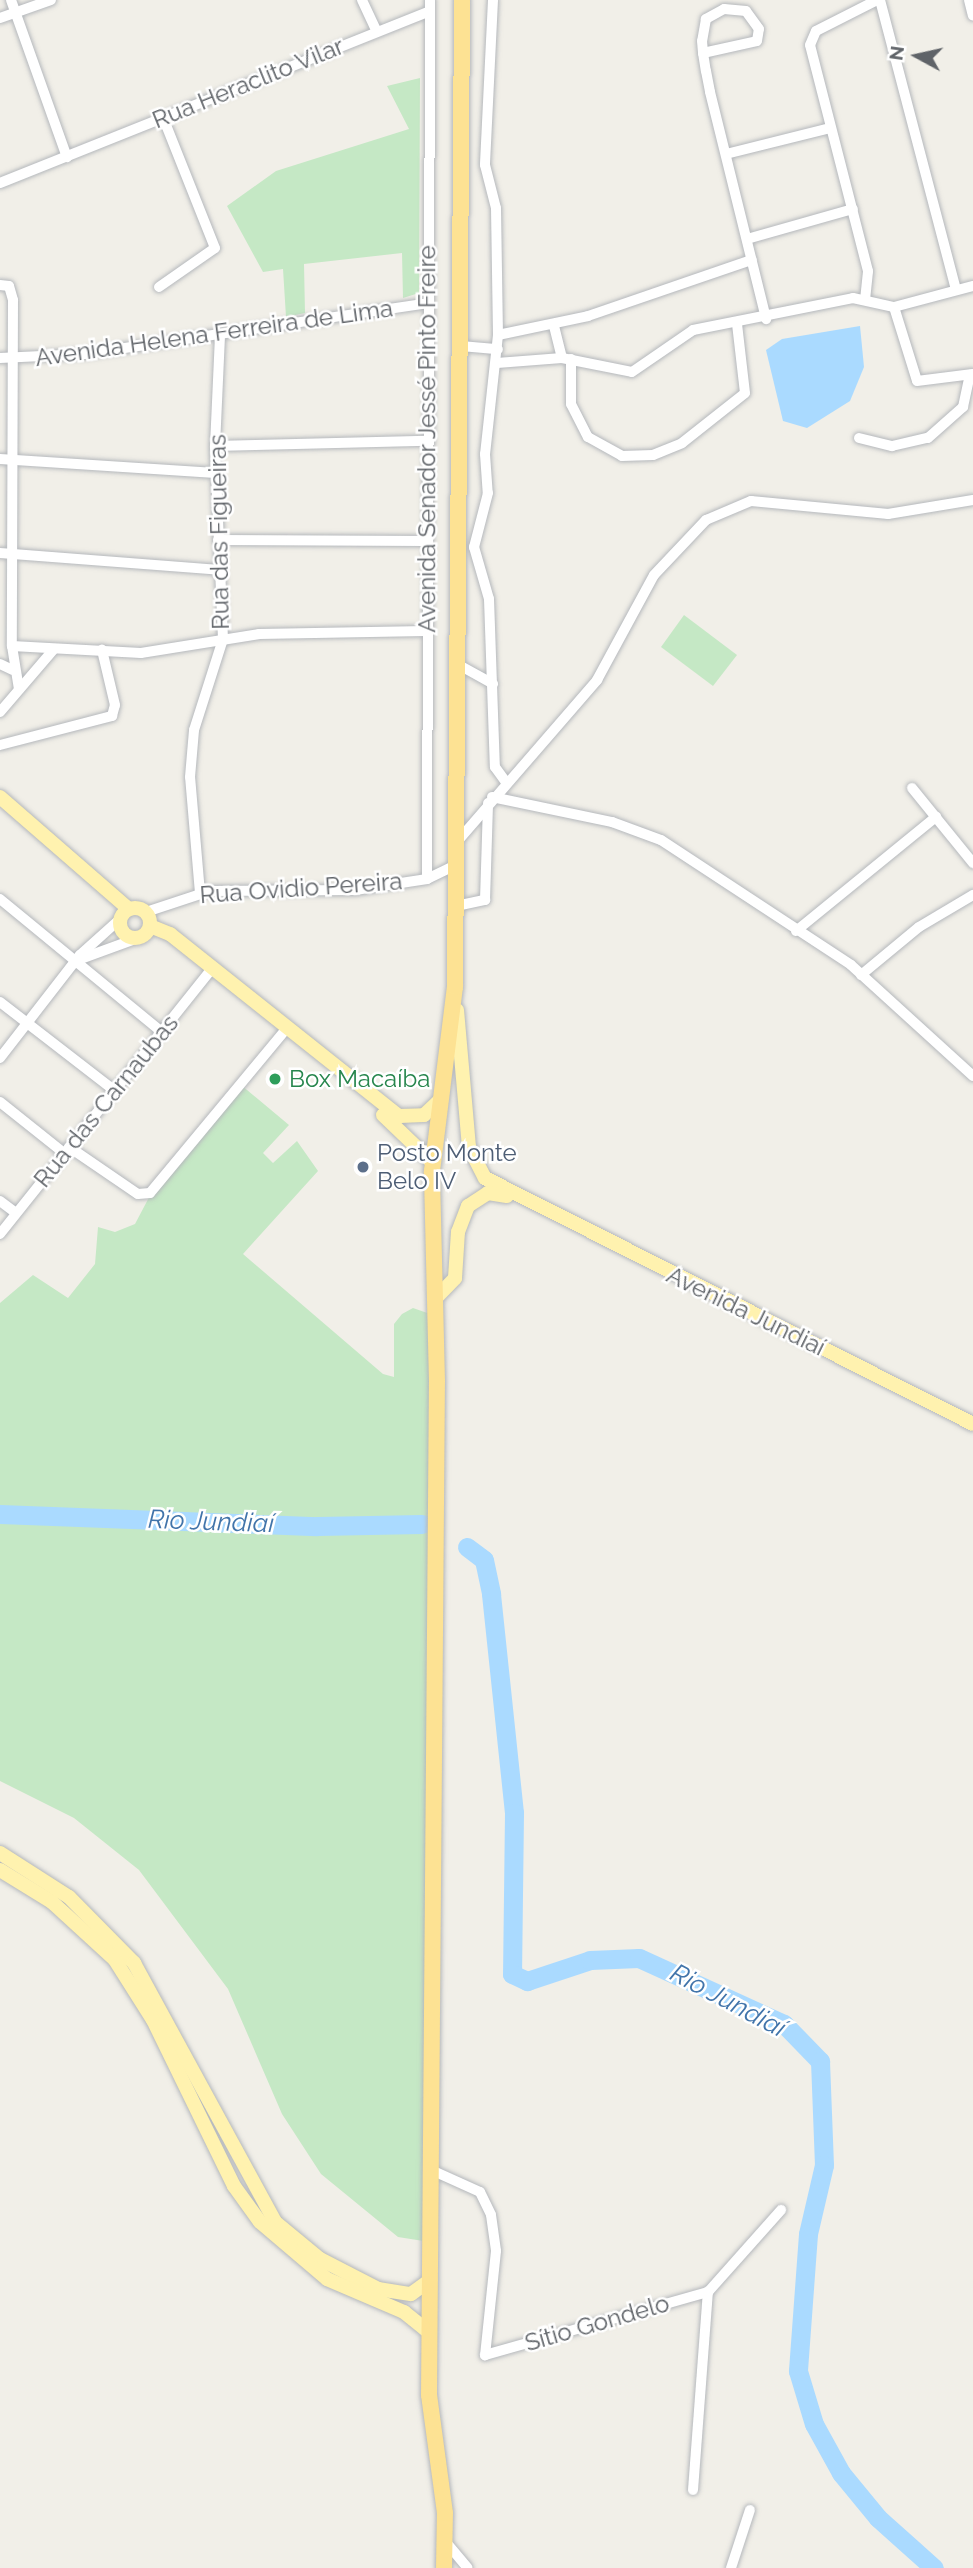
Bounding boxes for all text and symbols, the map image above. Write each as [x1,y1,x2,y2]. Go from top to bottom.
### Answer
north arrow [882,21,952,91]
street label: Rua Heraclito Vilar [148,31,348,135]
text: N [884,44,908,62]
street label: Avenida Senador Jessé Pinto Freire [413,245,441,633]
street label: Avenida Helena Ferreira de Lima [33,294,395,372]
street label: Rua das Figueiras [203,434,235,630]
street label: Rua Ovidio Pereira [199,867,403,909]
street label: Rua das Carnaubas [28,1009,184,1193]
place label: Box Macaíba [289,1065,430,1093]
marker: Box Macaíba [267,1071,283,1087]
place label: Posto Monte Belo IV [377,1139,517,1195]
marker: Posto Monte Belo IV [355,1159,371,1175]
street label: Avenida Jundiaí [662,1260,830,1362]
water label: Rio Jundiaí [147,1504,275,1540]
water label: Rio Jundiaí [665,1958,791,2044]
street label: Sítio Gondelo [522,2289,672,2357]

